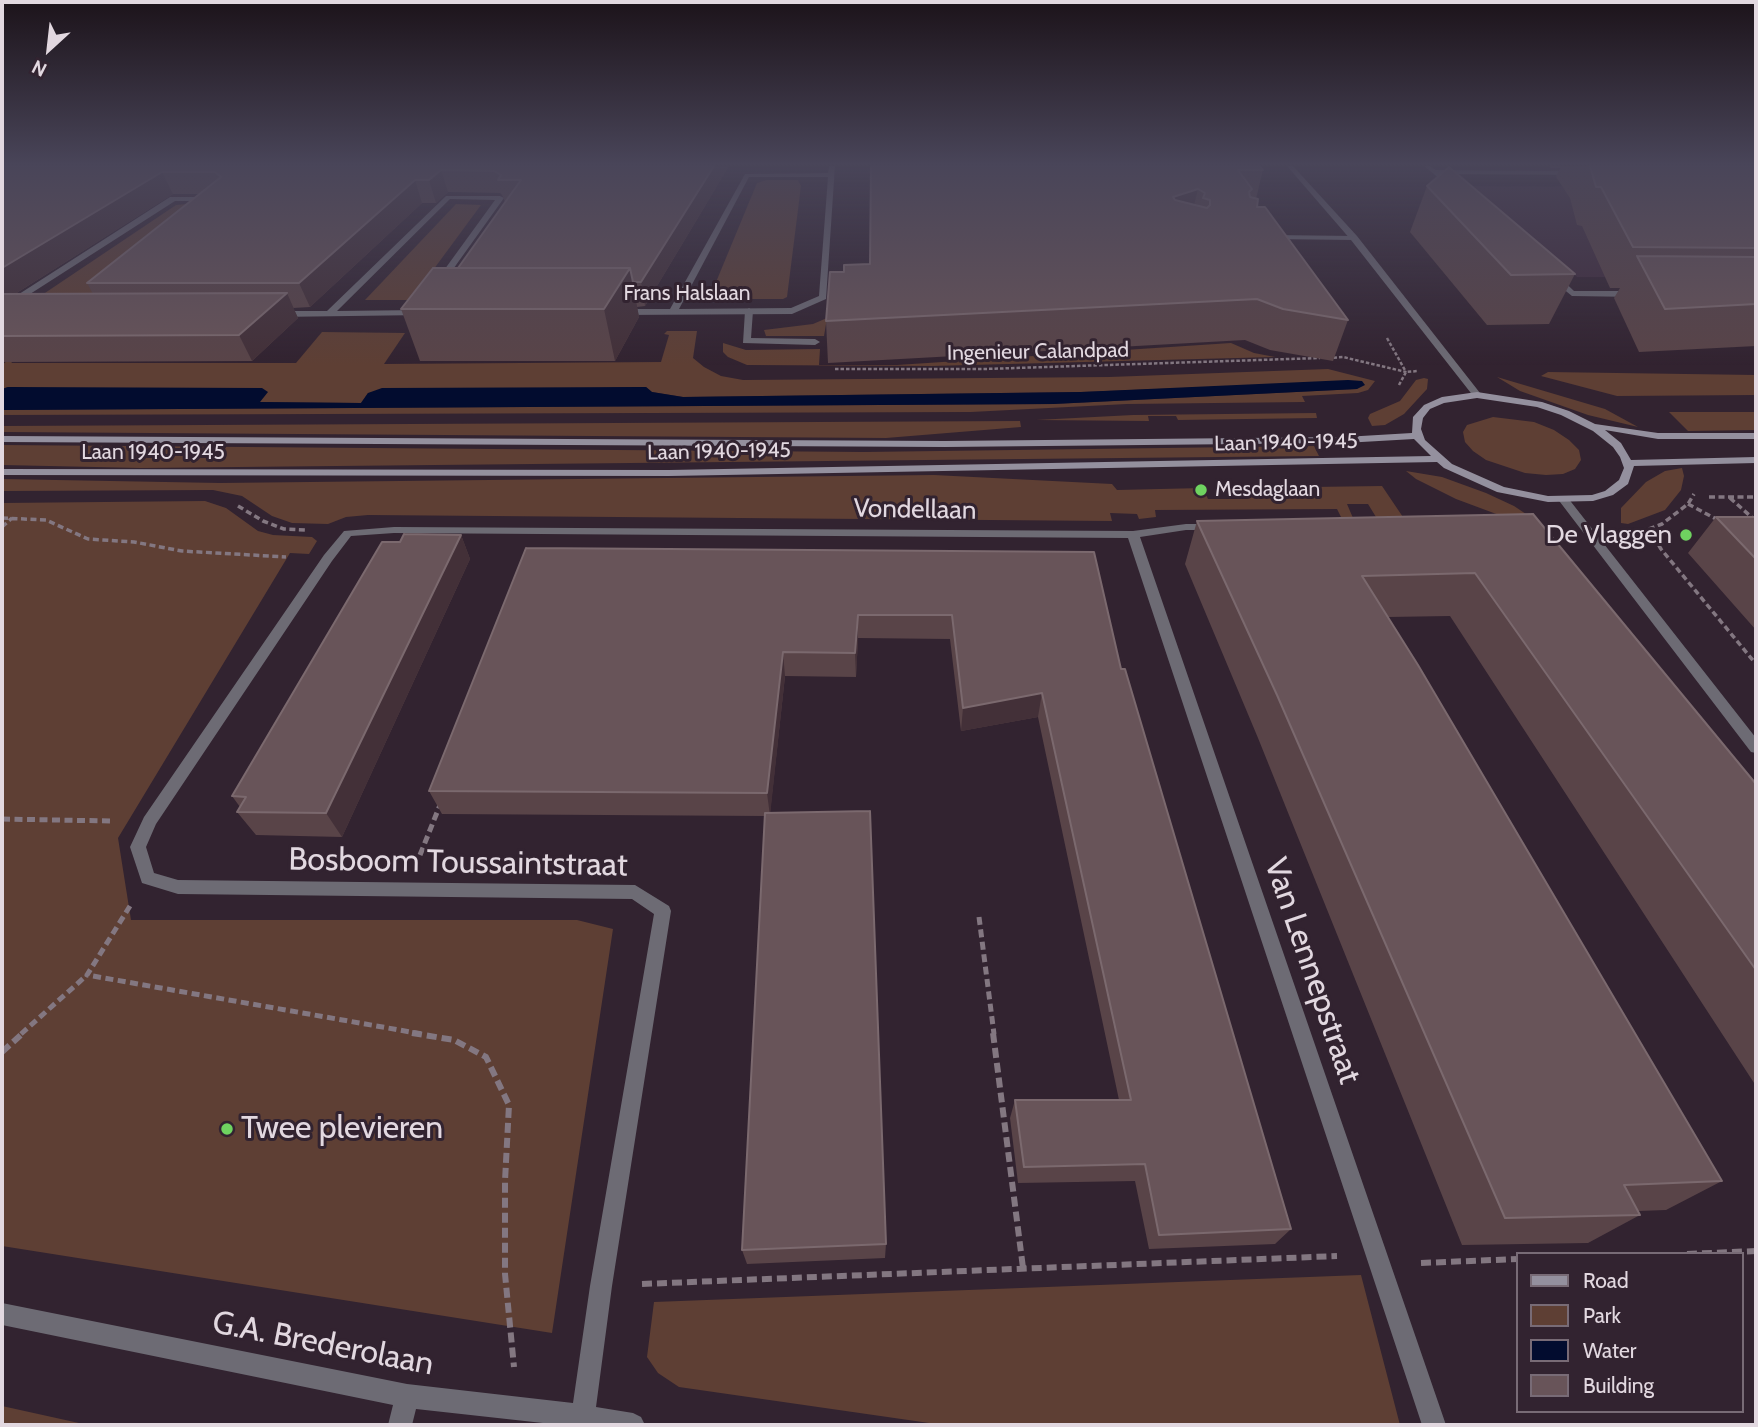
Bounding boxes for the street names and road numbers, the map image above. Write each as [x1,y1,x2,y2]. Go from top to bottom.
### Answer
street label: Frans Halslaan [624,281,750,307]
street label: Ingenieur Calandpad [947,338,1129,366]
street label: Laan 1940-1945 [1214,429,1358,457]
street label: Laan 1940-1945 [647,438,791,466]
street label: Laan 1940-1945 [81,440,225,466]
street label: Vondellaan [853,493,977,527]
street label: Bosboom Toussaintstraat [288,841,628,885]
street label: Van Lennepstraat [1255,853,1369,1089]
street label: G.A. Brederolaan [209,1304,437,1384]

